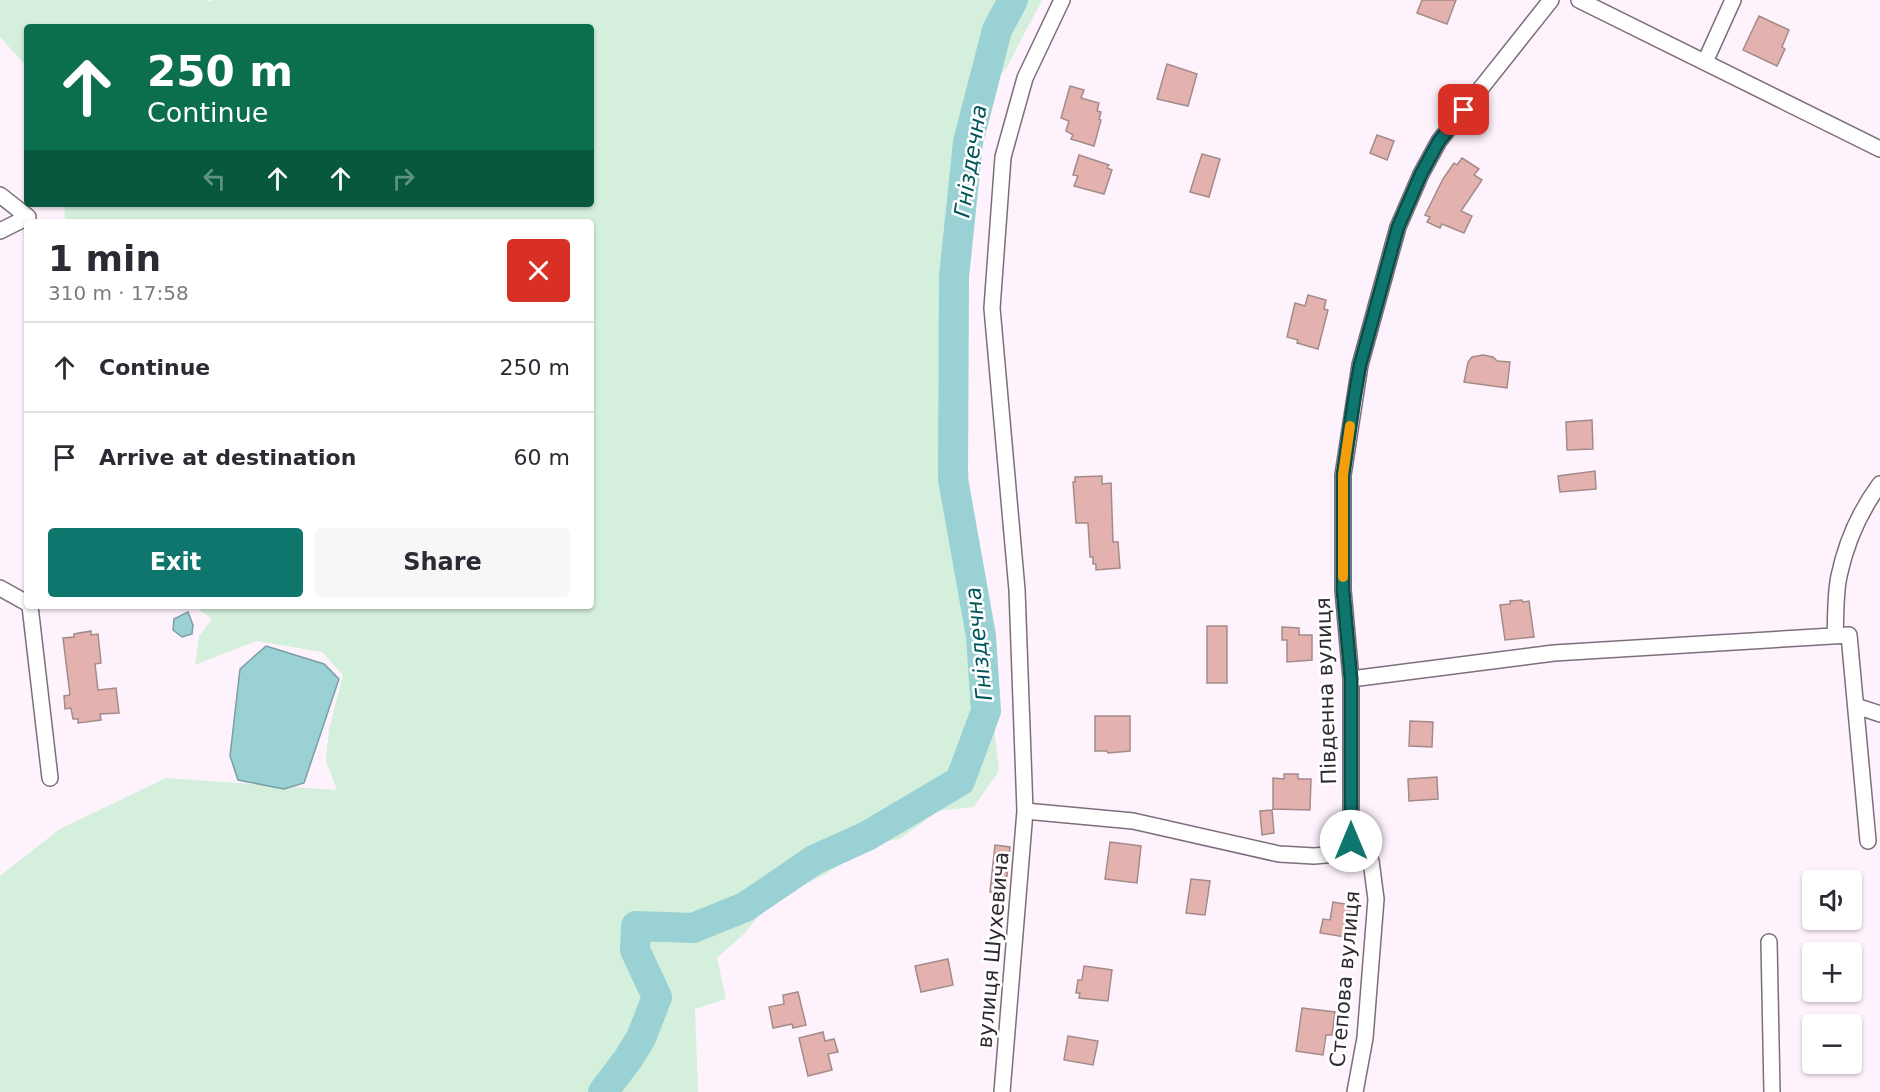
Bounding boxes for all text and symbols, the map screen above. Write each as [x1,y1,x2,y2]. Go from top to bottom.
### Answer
text: 250 m [147,47,293,96]
icon: ahead [48,48,126,126]
pin [1438,84,1489,135]
icon: arrive [1447,93,1480,126]
text: Continue [147,97,268,128]
water label: Гніздечна [949,103,992,219]
icon: left [198,162,231,195]
icon: ahead [261,162,294,195]
icon: ahead [324,162,357,195]
icon: right [387,162,420,195]
text: 1 min [48,238,161,279]
button: close [507,239,570,302]
text: 310 m · 17:58 [48,281,189,305]
icon: ahead [48,351,81,384]
text: Continue [99,355,210,380]
text: 250 m [500,355,570,380]
icon: arrive [48,441,81,474]
text: Arrive at destination [99,445,356,470]
text: 60 m [514,445,570,470]
button: Exit [48,528,303,597]
button: Share [315,528,570,597]
water label: Гніздечна [960,586,997,702]
street label: Південна вулиця [1311,597,1341,785]
position arrow [1319,809,1383,873]
street label: вулиця Шухевича [972,851,1014,1049]
map controls [1802,870,1862,1074]
button: sound [1802,870,1862,930]
street label: Степова вулиця [1325,890,1365,1068]
button: + [1802,942,1862,1002]
button: − [1802,1014,1862,1074]

